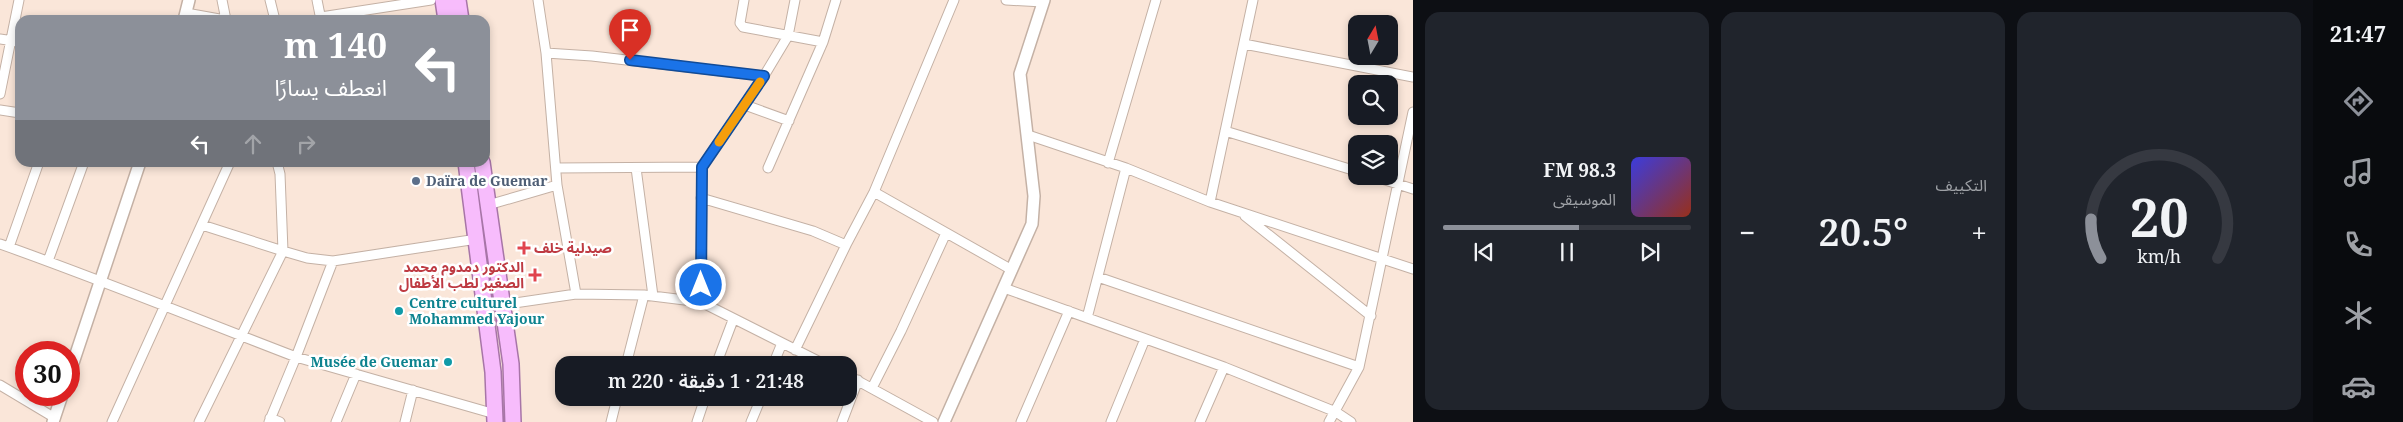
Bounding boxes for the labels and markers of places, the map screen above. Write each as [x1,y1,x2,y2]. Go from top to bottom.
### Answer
pin [609,9,651,60]
place label: Daïra de Guemar [426,171,548,190]
marker: Daïra de Guemar [410,175,422,187]
place label: صيدلية خلف [534,238,612,257]
marker: صيدلية خلف [518,242,530,254]
place label: الدكتور دمدوم محمد الصغير لطب الأطفال [399,257,524,292]
marker: الدكتور دمدوم محمد الصغير لطب الأطفال [528,268,542,282]
place label: Centre culturel Mohammed Yajour [409,293,545,328]
marker: Centre culturel Mohammed Yajour [393,305,405,317]
place label: Musée de Guemar [311,352,439,371]
marker: Musée de Guemar [442,356,454,368]

